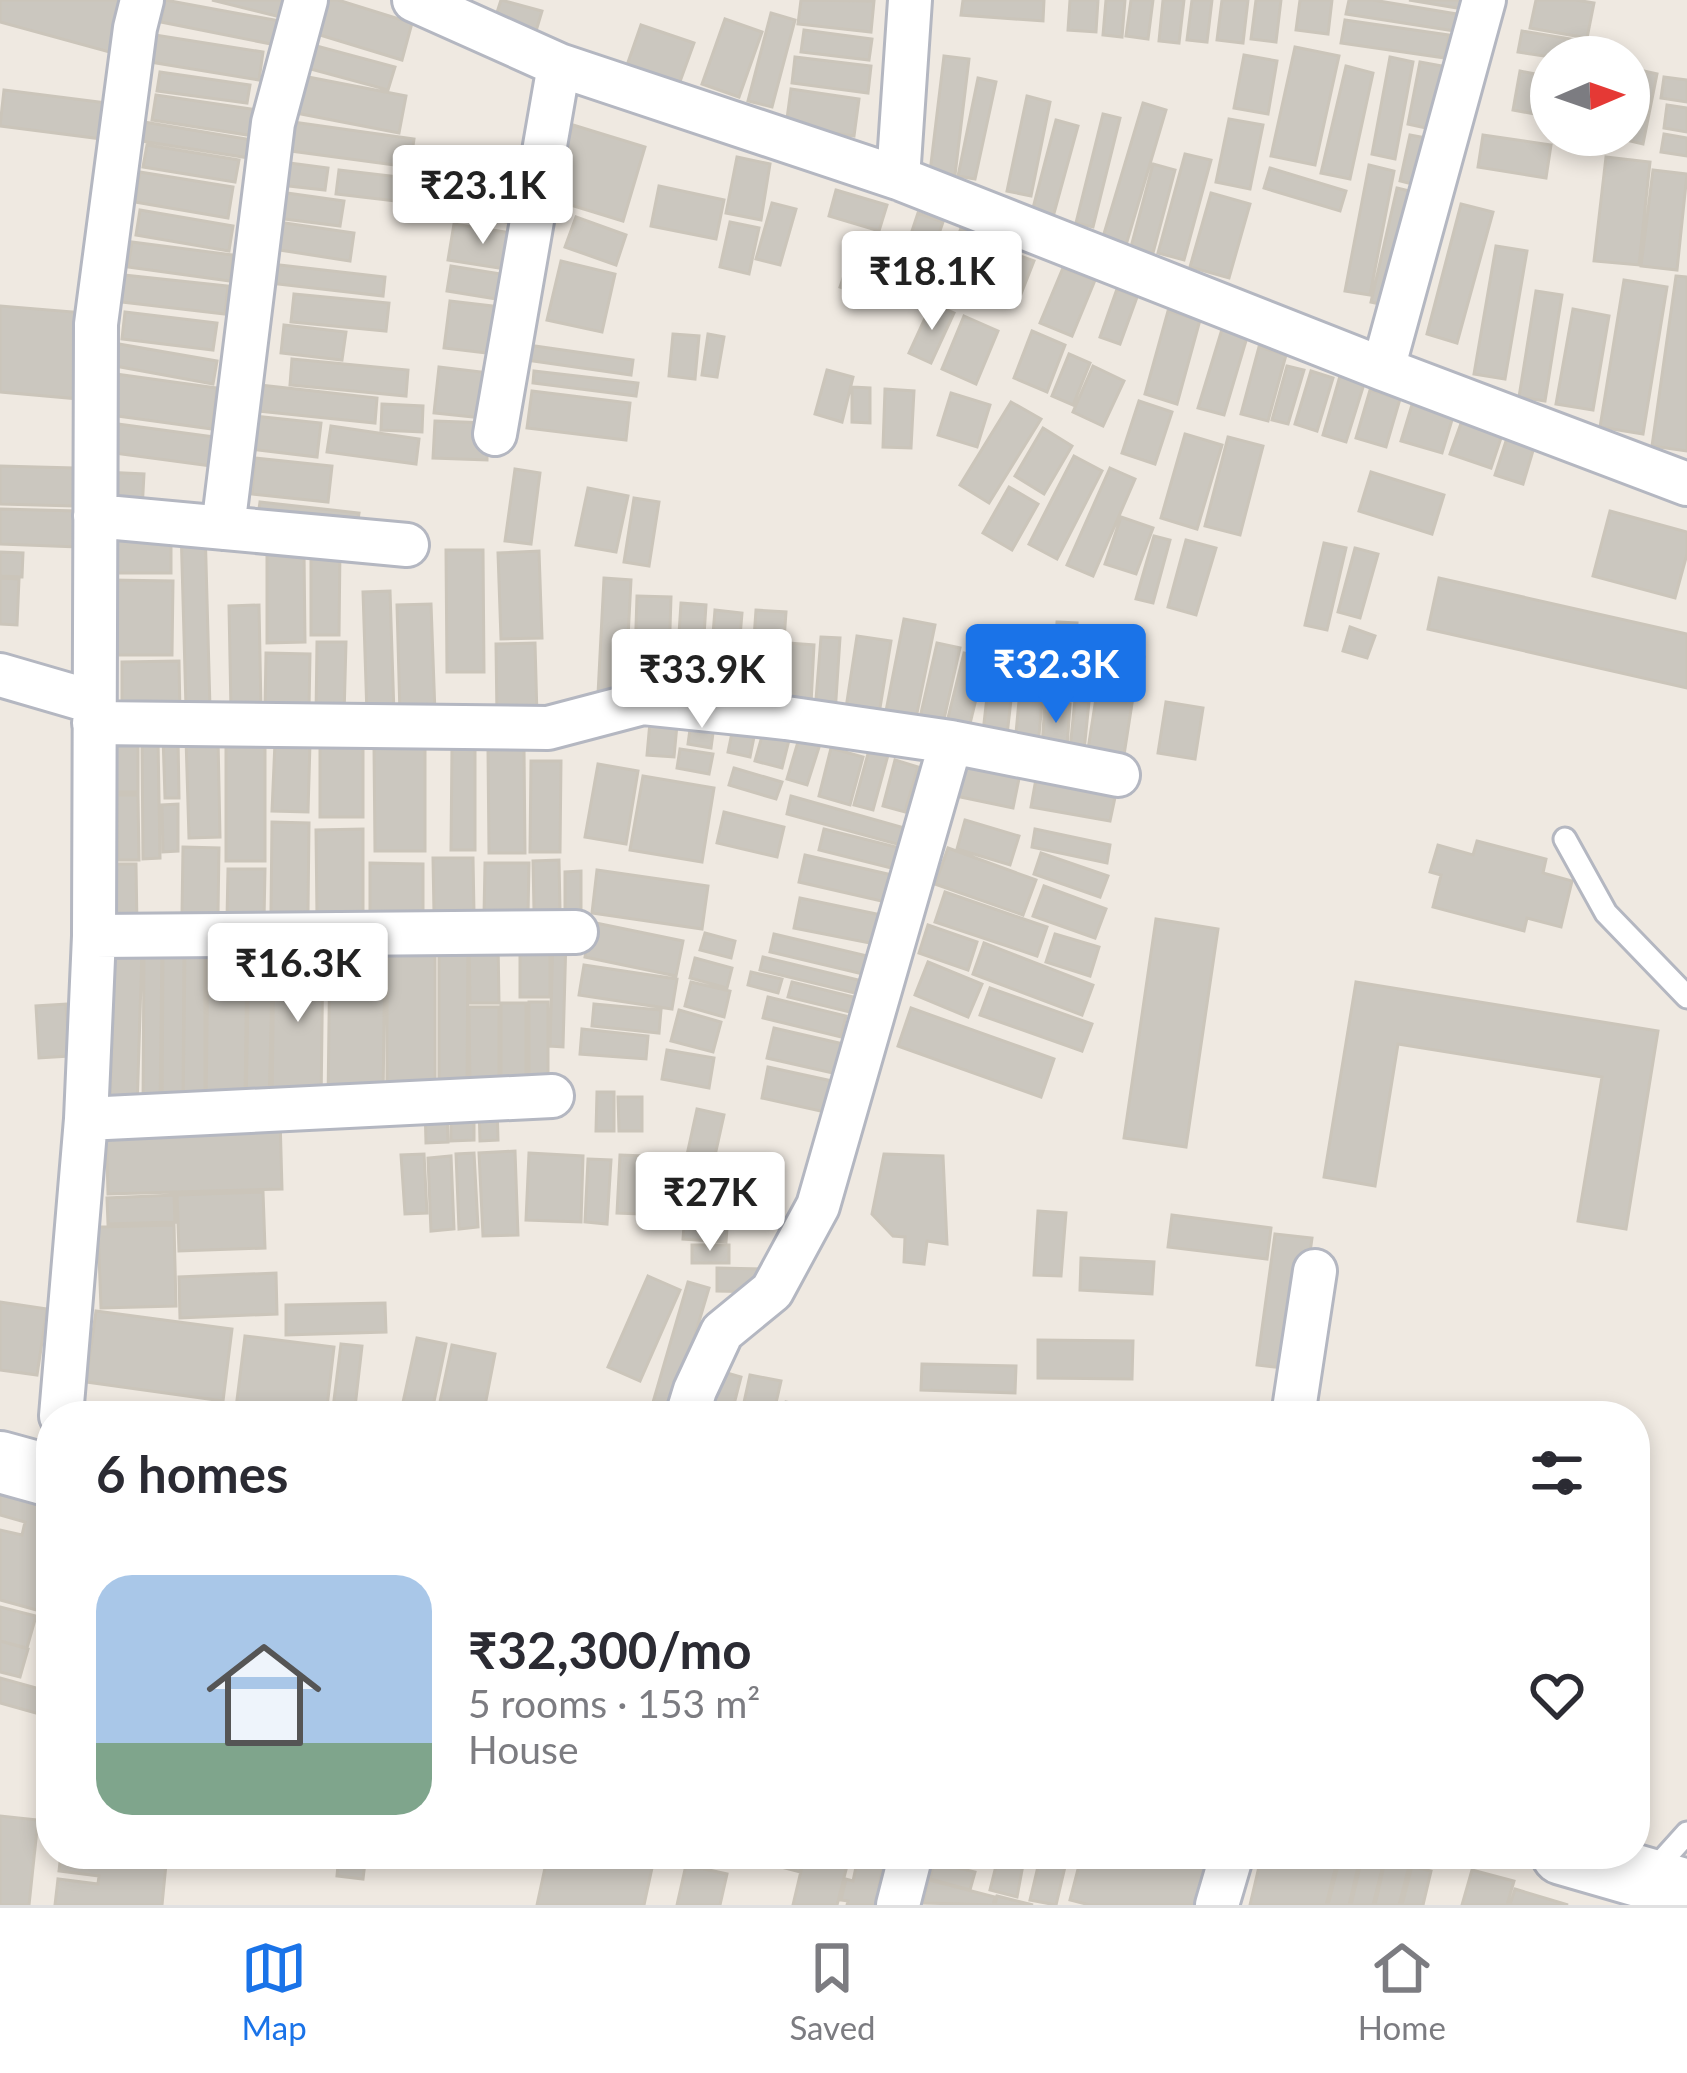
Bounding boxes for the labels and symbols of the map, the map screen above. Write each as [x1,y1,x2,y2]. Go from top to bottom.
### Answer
north arrow [1530,36,1650,156]
pin: ₹23.1K [385,145,581,247]
pin: ₹18.1K [834,231,1030,333]
pin: ₹32.3K [958,624,1154,726]
pin: ₹33.9K [604,629,800,731]
pin: ₹16.3K [200,923,396,1025]
pin: ₹27K [639,1152,781,1254]

